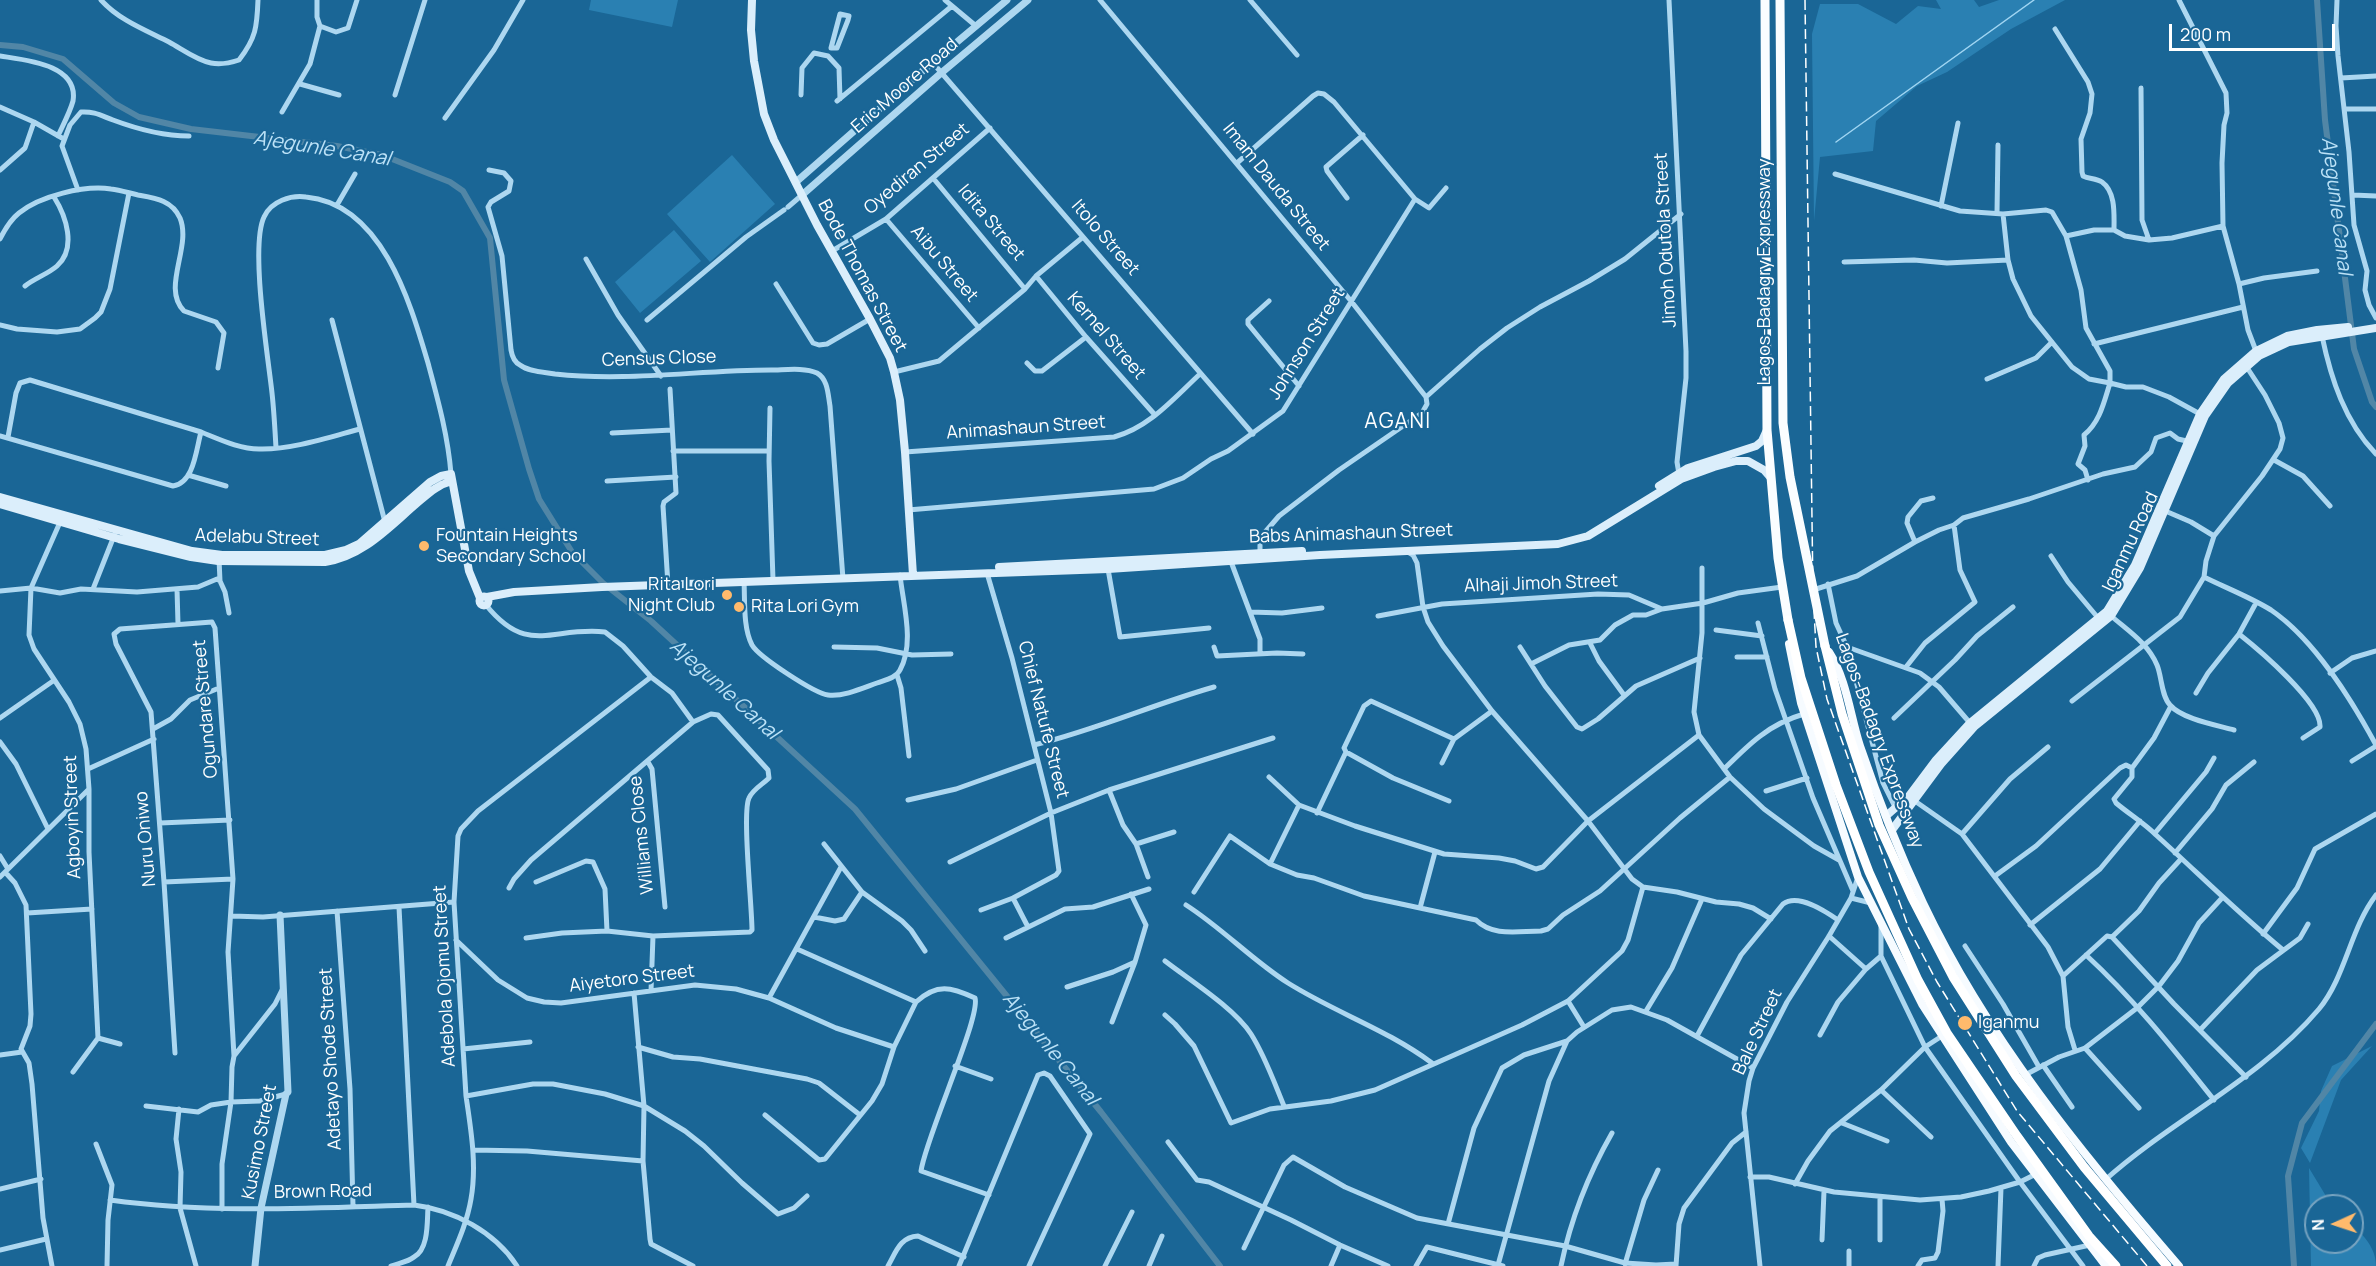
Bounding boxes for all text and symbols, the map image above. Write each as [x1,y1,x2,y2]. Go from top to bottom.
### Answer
scale bar [2172,12,2338,50]
text: 200 m [2180,22,2231,46]
street label: Eric Moore Road [847,34,963,138]
street label: Oyediran Street [860,119,974,219]
street label: Imam Dauda Street [1218,119,1334,255]
water label: Ajegunle Canal [252,126,392,172]
water label: Ajegunle Canal [2316,136,2356,276]
street label: Jimoh Odutola Street [1651,152,1681,328]
street label: Lagos-Badagry Expressway [1754,158,1776,386]
street label: Idita Street [953,181,1029,265]
street label: Bode Thomas Street [813,196,911,356]
street label: Itolo Street [1066,196,1144,280]
street label: Aibu Street [906,221,982,307]
street label: Johnson Street [1264,284,1350,404]
street label: Kernel Street [1062,288,1150,384]
street label: Census Close [601,346,717,372]
district label: AGANI [1364,409,1432,435]
street label: Animashaun Street [946,412,1106,444]
street label: Iganmu Road [2098,489,2164,595]
street label: Babs Animashaun Street [1249,520,1453,548]
street label: Adelabu Street [194,525,320,551]
place label: Fountain Heights Secondary School [436,525,586,568]
marker: Fountain Heights Secondary School [417,539,431,553]
street label: Alhaji Jimoh Street [1464,571,1618,597]
place label: Rita Lori Night Club [628,574,715,616]
marker: Rita Lori Night Club [720,588,734,602]
place label: Rita Lori Gym [751,596,859,618]
marker: Rita Lori Gym [732,600,746,614]
street label: Lagos-Badagry Expressway [1830,631,1928,851]
water label: Ajegunle Canal [665,635,783,745]
street label: Ogundare Street [189,639,223,779]
street label: Chief Natufe Street [1013,639,1073,801]
street label: Agboyin Street [60,755,86,879]
street label: Williams Close [625,775,659,895]
street label: Nuru Oniwo [131,790,161,888]
street label: Adebola Ojomu Street [429,884,461,1068]
street label: Aiyetoro Street [568,961,696,997]
street label: Adetayo Shode Street [315,967,347,1151]
street label: Bale Street [1729,986,1787,1078]
water label: Ajegunle Canal [997,988,1103,1110]
place label: Iganmu [1978,1012,2040,1034]
marker: Iganmu [1956,1014,1974,1032]
street label: Kusimo Street [238,1083,282,1201]
street label: Brown Road [274,1180,372,1204]
north arrow [2304,1194,2364,1254]
text: N [2307,1219,2329,1231]

